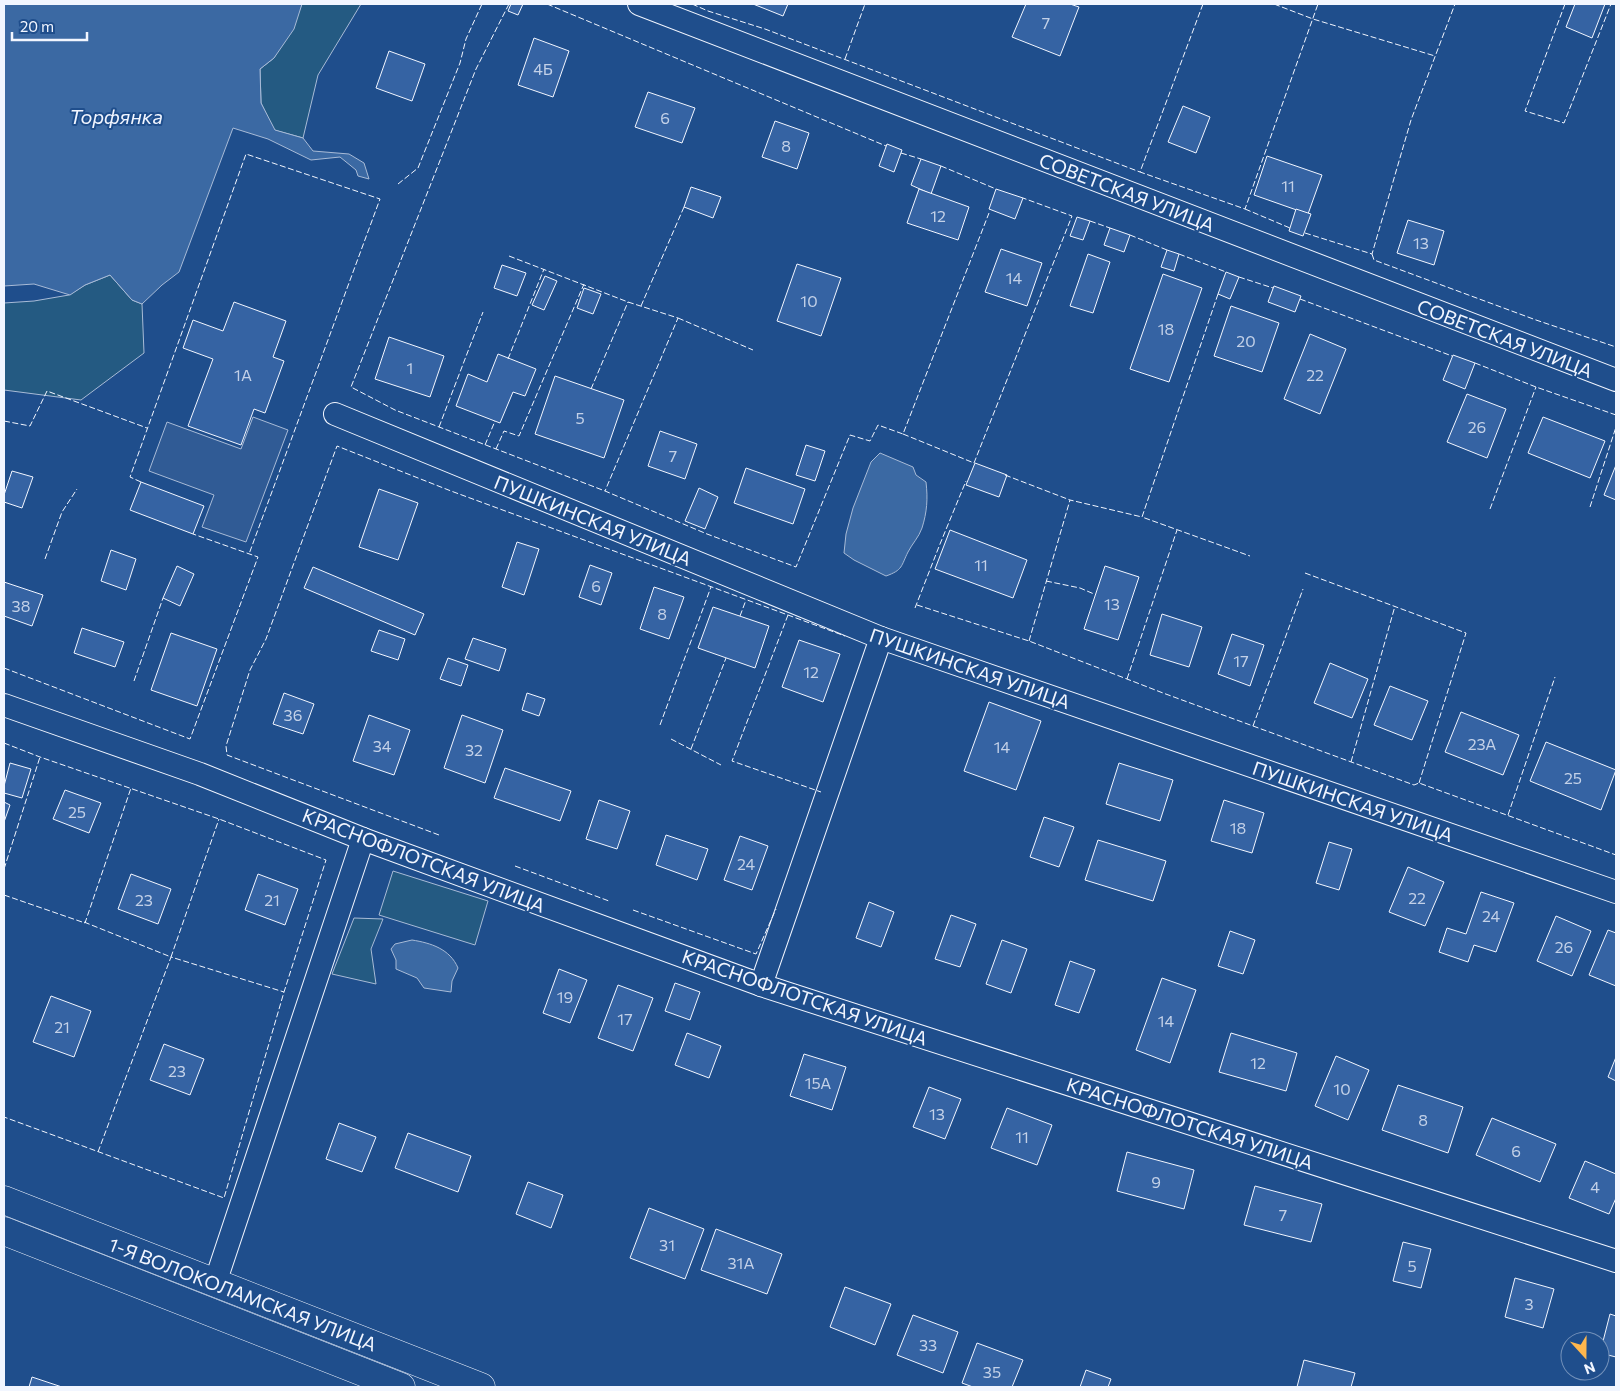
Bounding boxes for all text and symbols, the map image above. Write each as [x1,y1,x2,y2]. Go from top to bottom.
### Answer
scale bar [12,10,88,42]
house number: 7 [1042,13,1050,32]
text: 20 m [20,17,54,35]
house number: 4Б [533,59,553,78]
water label: Торфянка [69,104,163,128]
house number: 6 [660,108,670,127]
house number: 8 [781,136,791,155]
street label: СОВЕТСКАЯ УЛИЦА [1036,148,1218,236]
house number: 11 [1281,176,1295,195]
house number: 12 [930,206,946,225]
house number: 13 [1413,233,1429,252]
house number: 14 [1006,268,1023,287]
house number: 10 [800,291,818,310]
street label: СОВЕТСКАЯ УЛИЦА [1414,294,1596,382]
house number: 18 [1158,319,1174,338]
house number: 20 [1236,331,1256,350]
house number: 1 [407,358,413,377]
house number: 1А [234,365,252,384]
house number: 22 [1306,365,1324,384]
house number: 5 [575,408,585,427]
house number: 26 [1468,417,1486,436]
house number: 7 [669,446,677,465]
street label: ПУШКИНСКАЯ УЛИЦА [491,470,695,570]
house number: 11 [974,555,988,574]
house number: 6 [591,576,601,595]
house number: 13 [1104,594,1120,613]
house number: 38 [12,596,30,615]
house number: 8 [657,604,667,623]
street label: ПУШКИНСКАЯ УЛИЦА [867,623,1073,713]
house number: 17 [1233,651,1249,670]
house number: 12 [803,662,819,681]
house number: 36 [284,705,302,724]
house number: 23А [1468,734,1496,753]
house number: 34 [373,736,392,755]
house number: 14 [994,737,1011,756]
house number: 32 [465,740,483,759]
street label: ПУШКИНСКАЯ УЛИЦА [1250,756,1456,846]
house number: 25 [1564,768,1582,787]
house number: 25 [68,802,86,821]
street label: КРАСНОФЛОТСКАЯ УЛИЦА [299,803,549,917]
house number: 18 [1230,818,1246,837]
house number: 24 [737,854,755,873]
house number: 22 [1408,888,1426,907]
house number: 23 [135,890,153,909]
house number: 21 [264,890,280,909]
house number: 24 [1482,906,1500,925]
house number: 26 [1555,937,1573,956]
street label: КРАСНОФЛОТСКАЯ УЛИЦА [679,944,931,1050]
house number: 19 [557,987,573,1006]
house number: 17 [617,1009,633,1028]
house number: 14 [1158,1011,1175,1030]
house number: 21 [54,1017,70,1036]
house number: 12 [1250,1053,1266,1072]
house number: 23 [168,1061,186,1080]
street label: КРАСНОФЛОТСКАЯ УЛИЦА [1064,1072,1316,1174]
house number: 15А [805,1073,831,1092]
house number: 10 [1333,1079,1351,1098]
house number: 13 [929,1104,945,1123]
house number: 8 [1418,1110,1428,1129]
house number: 11 [1015,1127,1029,1146]
house number: 6 [1511,1141,1521,1160]
house number: 9 [1151,1172,1161,1191]
house number: 4 [1590,1177,1600,1196]
house number: 7 [1279,1205,1287,1224]
street label: 1-Я ВОЛОКОЛАМСКАЯ УЛИЦА [106,1232,380,1356]
house number: 31 [659,1235,675,1254]
house number: 31А [727,1253,755,1272]
house number: 5 [1407,1256,1417,1275]
house number: 3 [1524,1294,1534,1313]
north arrow [1560,1331,1610,1381]
house number: 33 [919,1335,937,1354]
text: N [1582,1359,1598,1378]
house number: 35 [983,1362,1001,1381]

